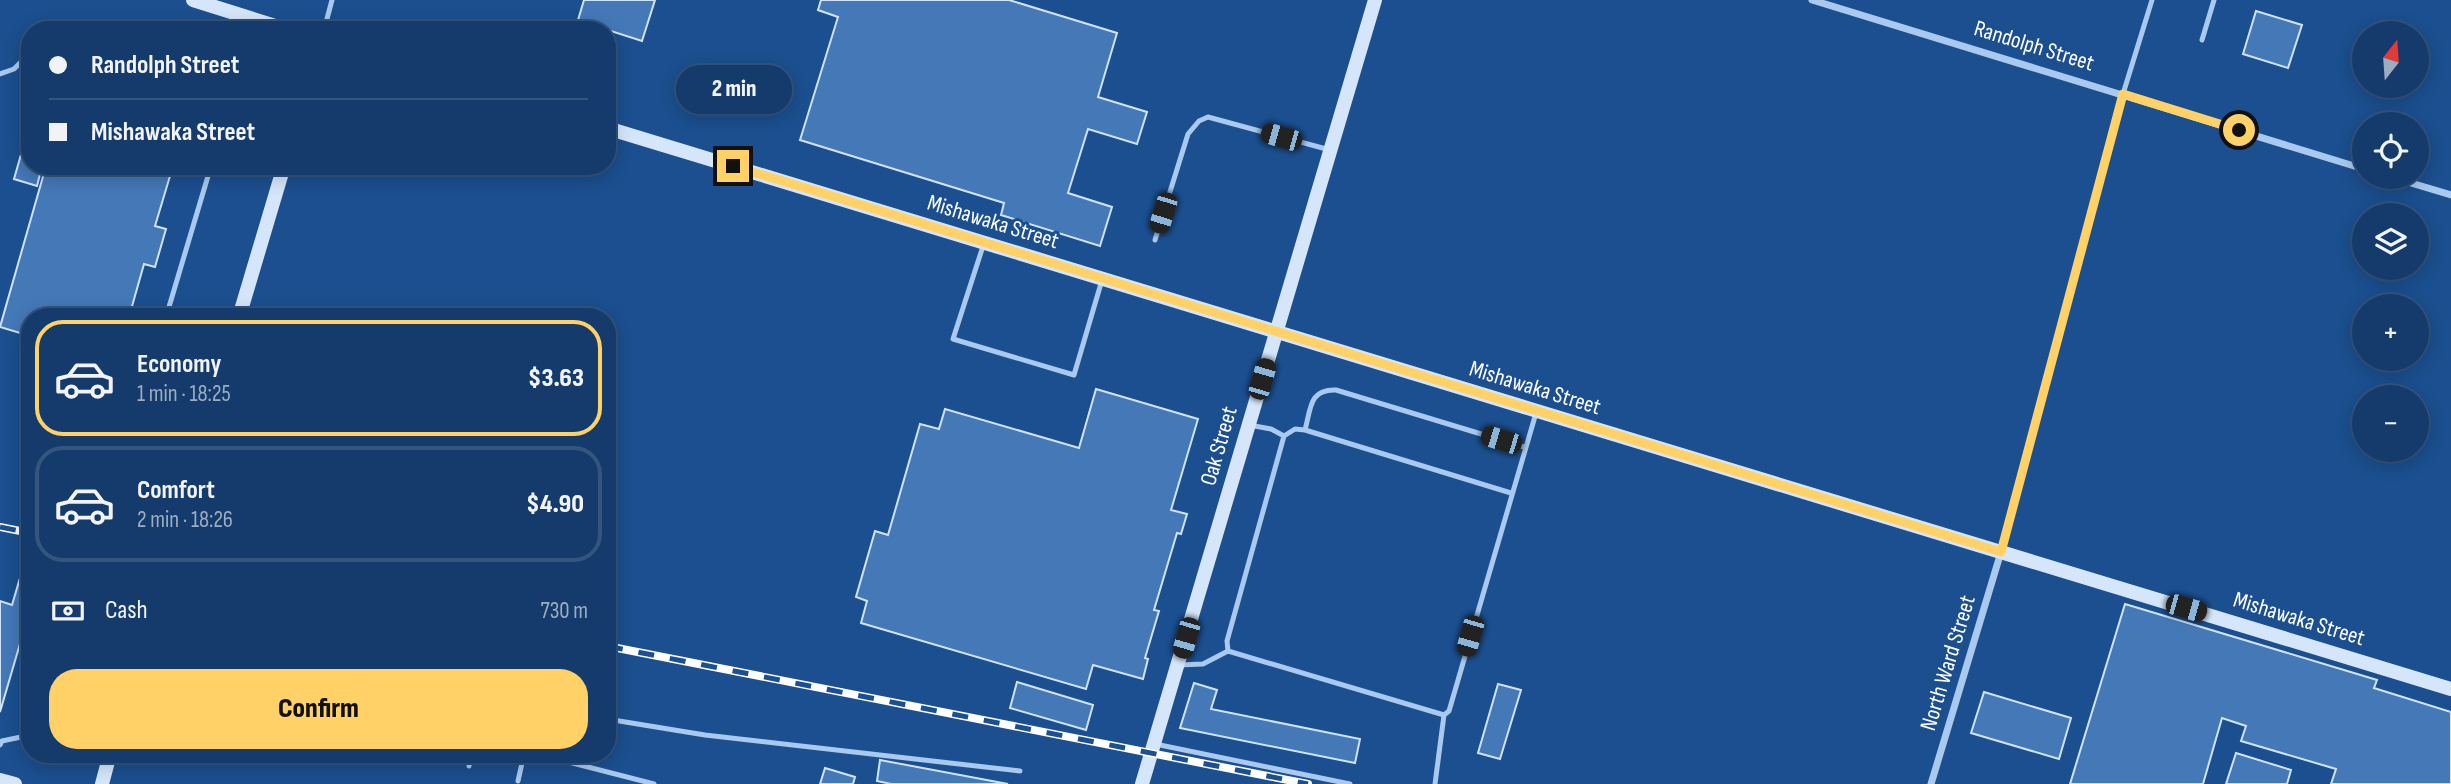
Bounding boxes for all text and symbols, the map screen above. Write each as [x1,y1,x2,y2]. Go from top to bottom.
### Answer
street label: Randolph Street [1971,14,2097,78]
north arrow [2352,21,2429,98]
map controls [2352,21,2429,462]
text: Randolph Street [91,50,239,81]
callout: 2 min [675,64,791,114]
text: 2 min [712,75,756,103]
button: locate [2352,112,2429,189]
route start [2223,114,2255,146]
text: Mishawaka Street [91,117,255,148]
car [1258,121,1305,153]
route end [717,150,749,182]
street label: Mishawaka Street [924,189,1062,255]
car [1147,190,1180,236]
button: layers [2352,203,2429,280]
button: + [2352,294,2429,371]
icon: car [53,347,116,410]
text: Economy [137,349,221,380]
street label: Mishawaka Street [1466,355,1604,421]
car [1247,356,1278,402]
text: $3.63 [528,363,584,394]
text: 1 min · 18:25 [137,380,231,408]
button: − [2352,385,2429,462]
street label: Oak Street [1194,403,1244,489]
car [1478,424,1525,456]
icon: car [53,473,116,536]
text: Comfort [137,475,215,506]
text: $4.90 [526,489,584,520]
text: 2 min · 18:26 [137,506,233,534]
street label: Mishawaka Street [2230,586,2368,652]
icon: cash [49,592,87,630]
street label: North Ward Street [1914,592,1982,734]
car [2163,592,2210,624]
text: Cash [105,595,148,626]
text: 730 m [540,597,588,625]
car [1455,613,1486,659]
car [1171,615,1202,661]
button: Confirm [49,669,588,749]

